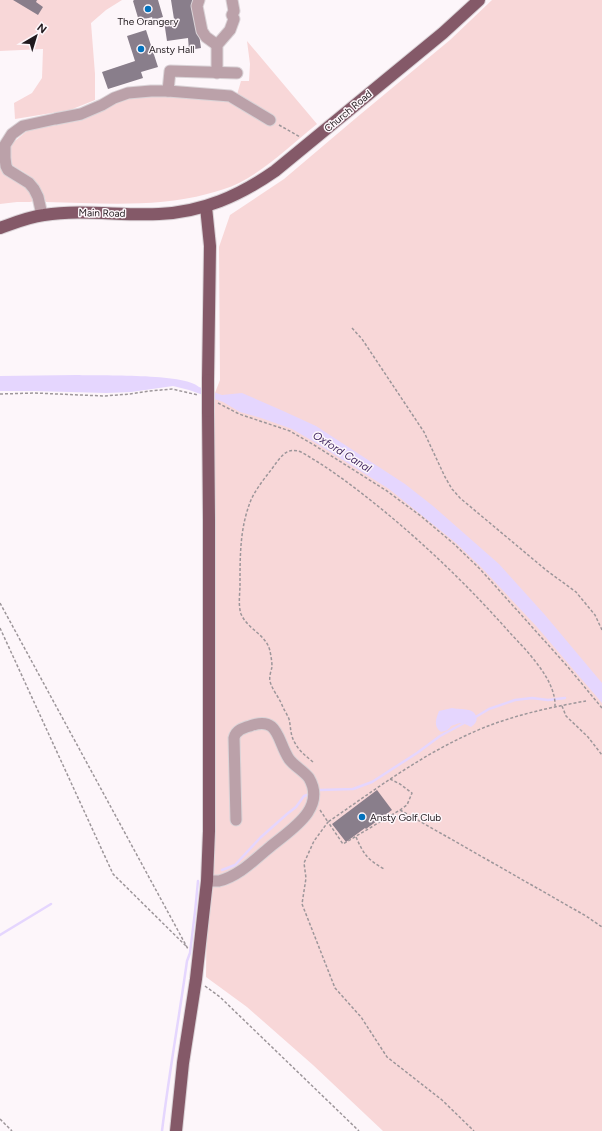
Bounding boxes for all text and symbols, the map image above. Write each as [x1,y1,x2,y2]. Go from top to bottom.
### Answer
marker: The Orangery [143,4,153,14]
place label: The Orangery [118,15,179,28]
north arrow [16,16,56,56]
text: N [34,21,49,36]
place label: Ansty Hall [149,43,195,56]
marker: Ansty Hall [136,44,146,54]
street label: Church Road [322,87,375,135]
street label: Main Road [78,206,126,220]
water label: Oxford Canal [310,429,374,475]
place label: Ansty Golf Club [370,811,441,824]
marker: Ansty Golf Club [357,812,367,822]

